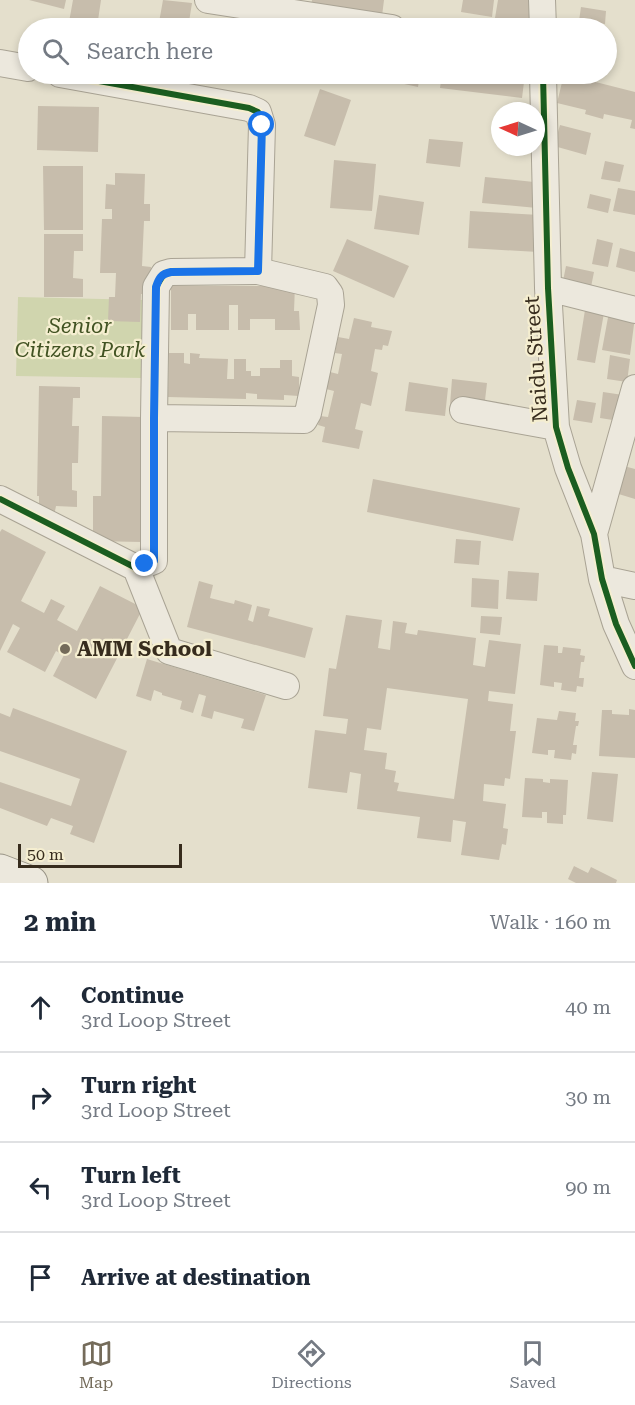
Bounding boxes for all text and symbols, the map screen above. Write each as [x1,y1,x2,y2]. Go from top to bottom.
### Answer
search box [18,18,617,84]
icon: search [39,35,72,68]
text: Search here [87,39,213,64]
north arrow [491,102,545,156]
route start [248,111,274,137]
street label: Naidu Street [520,295,552,423]
park label: Senior Citizens Park [15,314,146,362]
route end [131,550,157,576]
place label: AMM School [77,637,212,661]
marker: AMM School [58,642,72,656]
scale bar [18,841,182,868]
text: 50 m [27,845,64,864]
text: 2 min [24,907,96,937]
text: Walk · 160 m [490,910,611,934]
text: Continue [81,983,184,1008]
icon: ahead [24,991,57,1024]
text: 40 m [565,995,611,1019]
text: 3rd Loop Street [81,1008,231,1032]
text: Turn right [81,1073,196,1098]
icon: right [24,1081,57,1114]
text: 30 m [565,1085,611,1109]
text: 3rd Loop Street [81,1098,231,1122]
text: Turn left [81,1163,181,1188]
icon: left [24,1171,57,1204]
text: 90 m [565,1175,611,1199]
text: 3rd Loop Street [81,1188,231,1212]
icon: arrive [24,1261,57,1294]
text: Arrive at destination [81,1265,310,1290]
tab: Map [79,1337,113,1392]
tab: Directions [271,1337,352,1392]
tab: Saved [510,1337,556,1392]

